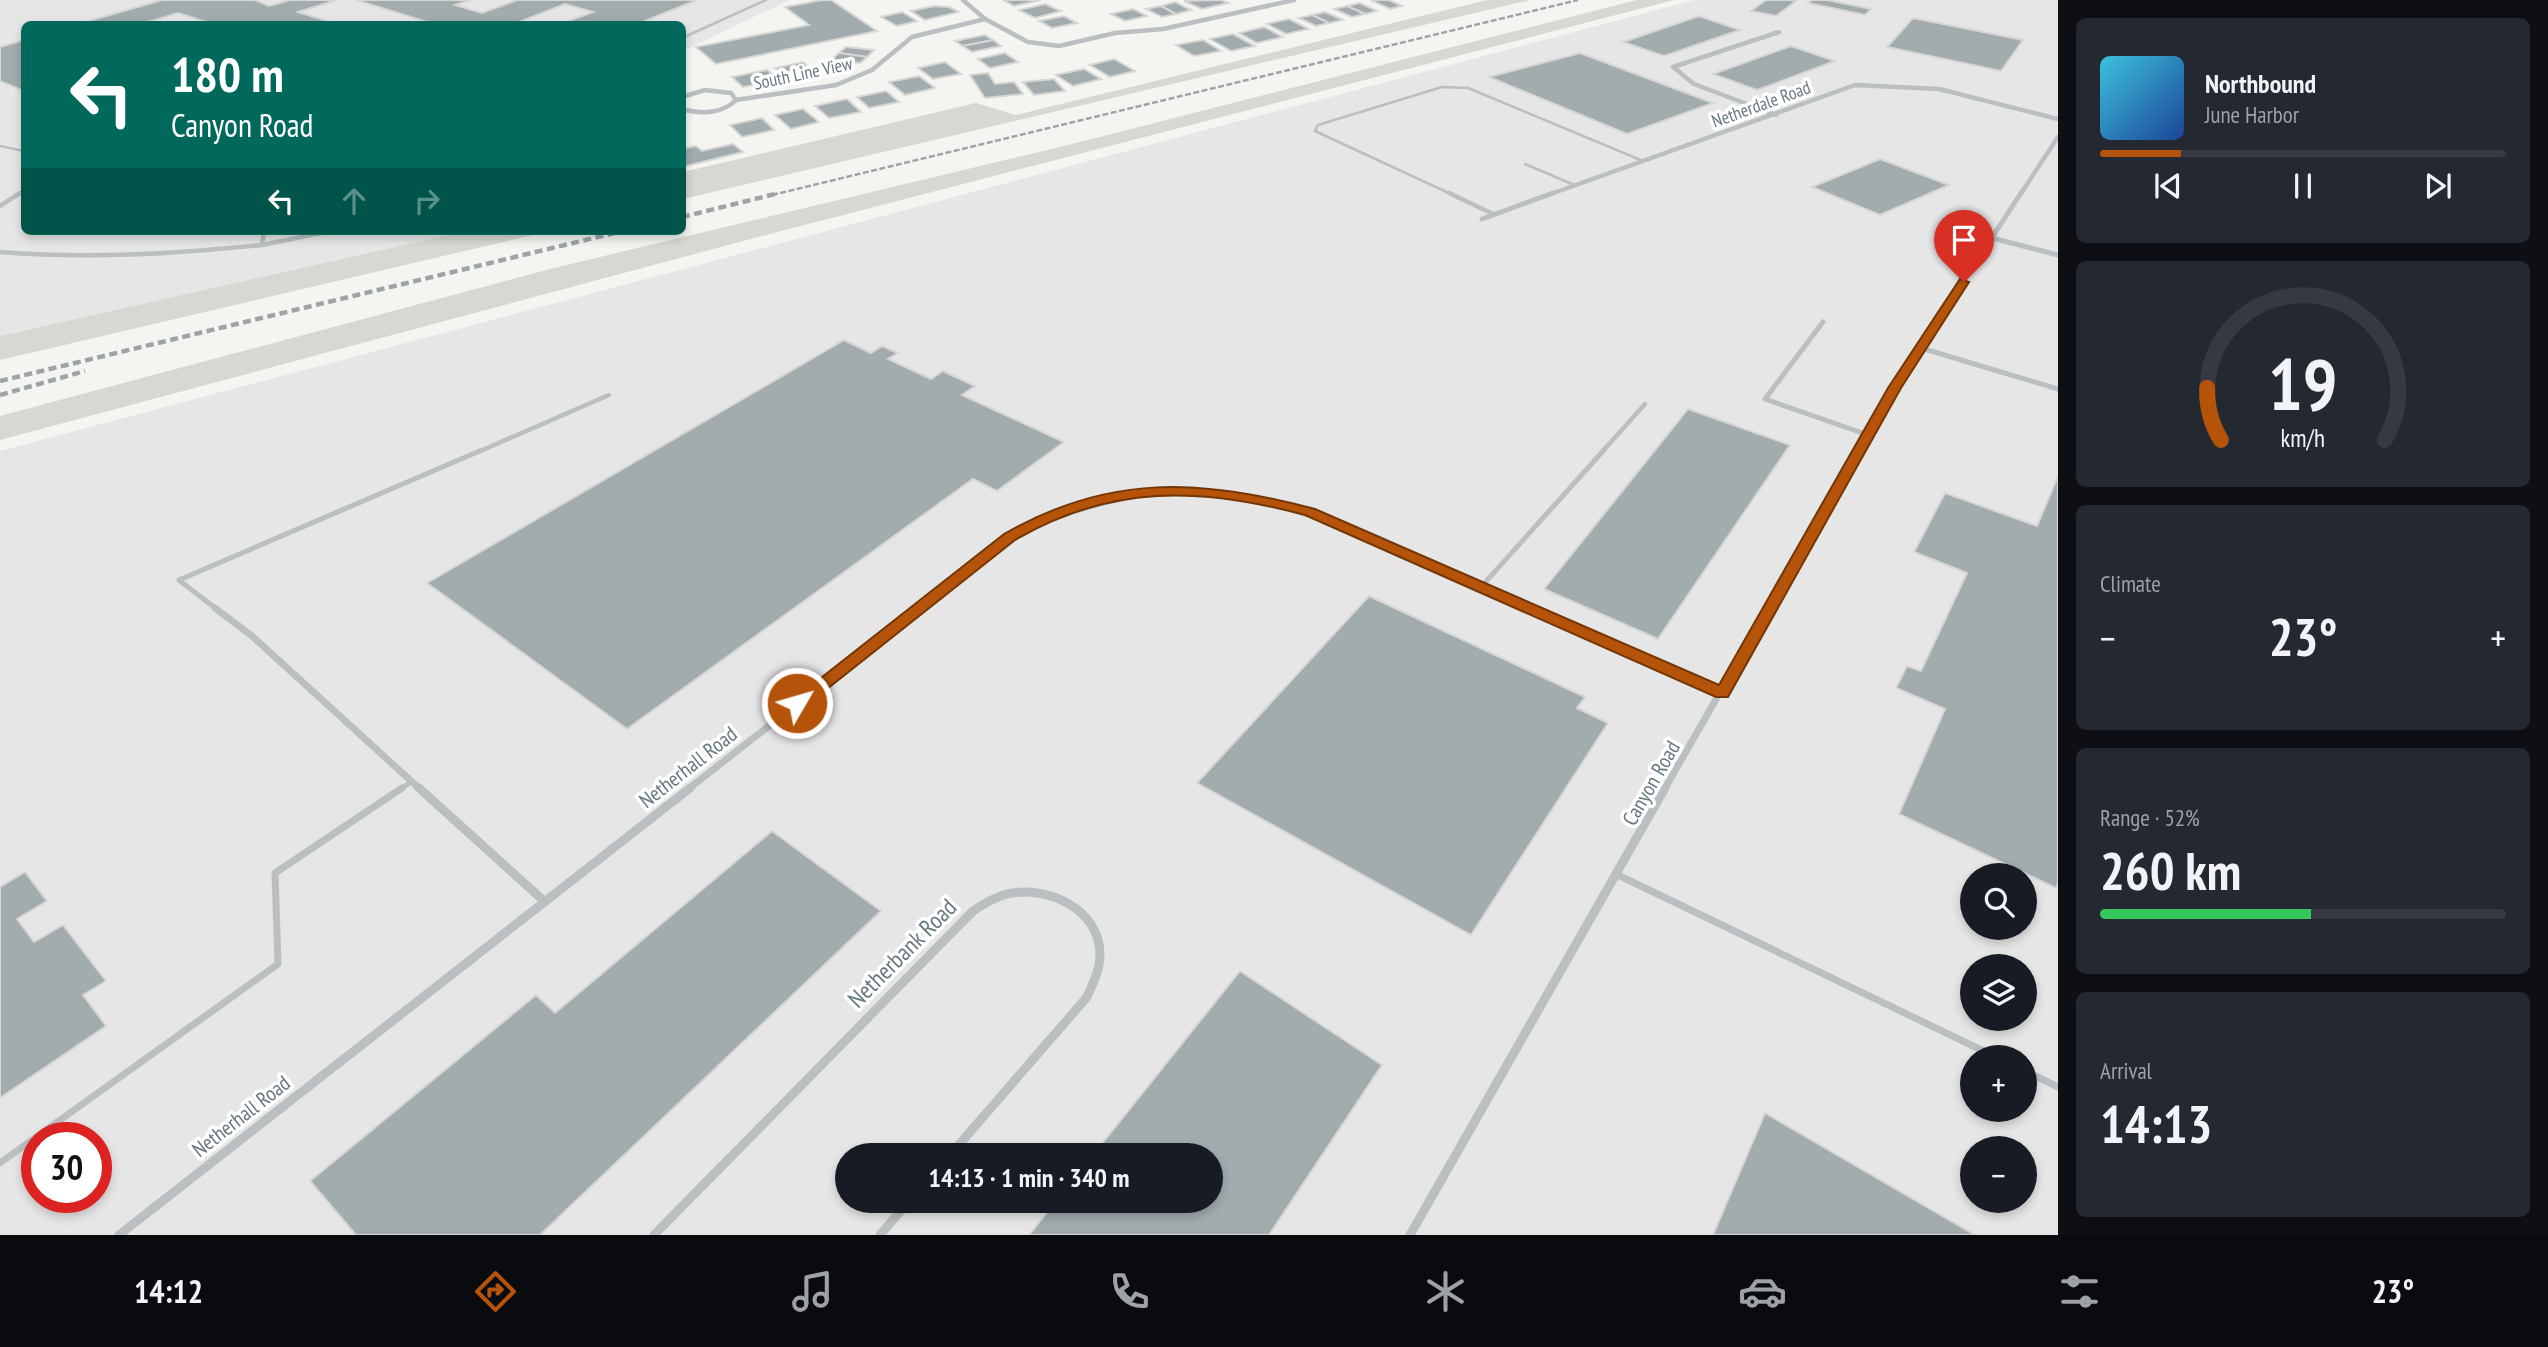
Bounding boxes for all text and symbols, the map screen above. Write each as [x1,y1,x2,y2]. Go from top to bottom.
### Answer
text: 180 m [171,42,284,106]
icon: left [56,49,147,140]
street label: South Line View [752,51,855,95]
text: Northbound [2205,67,2316,100]
street label: Netherdale Road [1708,75,1814,133]
text: June Harbor [2205,100,2299,129]
text: Canyon Road [171,104,313,146]
icon: previous [2149,167,2187,205]
icon: pause [2284,167,2322,205]
icon: next [2419,167,2457,205]
icon: left [262,182,300,220]
icon: ahead [335,182,373,220]
icon: right [408,182,446,220]
pin [1934,210,1994,282]
icon: arrive [1945,221,1983,259]
text: 19 [2268,337,2338,431]
text: km/h [2281,422,2325,454]
text: Climate [2100,569,2161,598]
text: 23° [2269,603,2337,670]
text: − [2100,613,2116,662]
text: + [2490,613,2506,662]
position arrow [760,666,834,740]
street label: Netherhall Road [634,720,742,814]
street label: Canyon Road [1616,736,1686,830]
text: Range · 52% [2100,803,2200,832]
text: 260 km [2100,837,2241,904]
map controls [1960,863,2037,1213]
button: search [1960,863,2037,940]
street label: Netherbank Road [841,892,963,1014]
button: layers [1960,954,2037,1031]
button: + [1960,1045,2037,1122]
text: Arrival [2100,1056,2152,1085]
street label: Netherhall Road [187,1069,295,1163]
text: 14:13 [2100,1090,2212,1157]
speed limit sign: 30 [21,1122,112,1213]
button: − [1960,1136,2037,1213]
text: 14:13 · 1 min · 340 m [929,1161,1129,1194]
icon: directions [471,1267,520,1316]
icon: music [788,1267,837,1316]
icon: phone [1105,1267,1154,1316]
icon: climate [1421,1267,1470,1316]
icon: car [1738,1267,1787,1316]
icon: filters [2055,1267,2104,1316]
text: 14:12 [134,1270,203,1312]
text: 23° [2372,1270,2414,1312]

